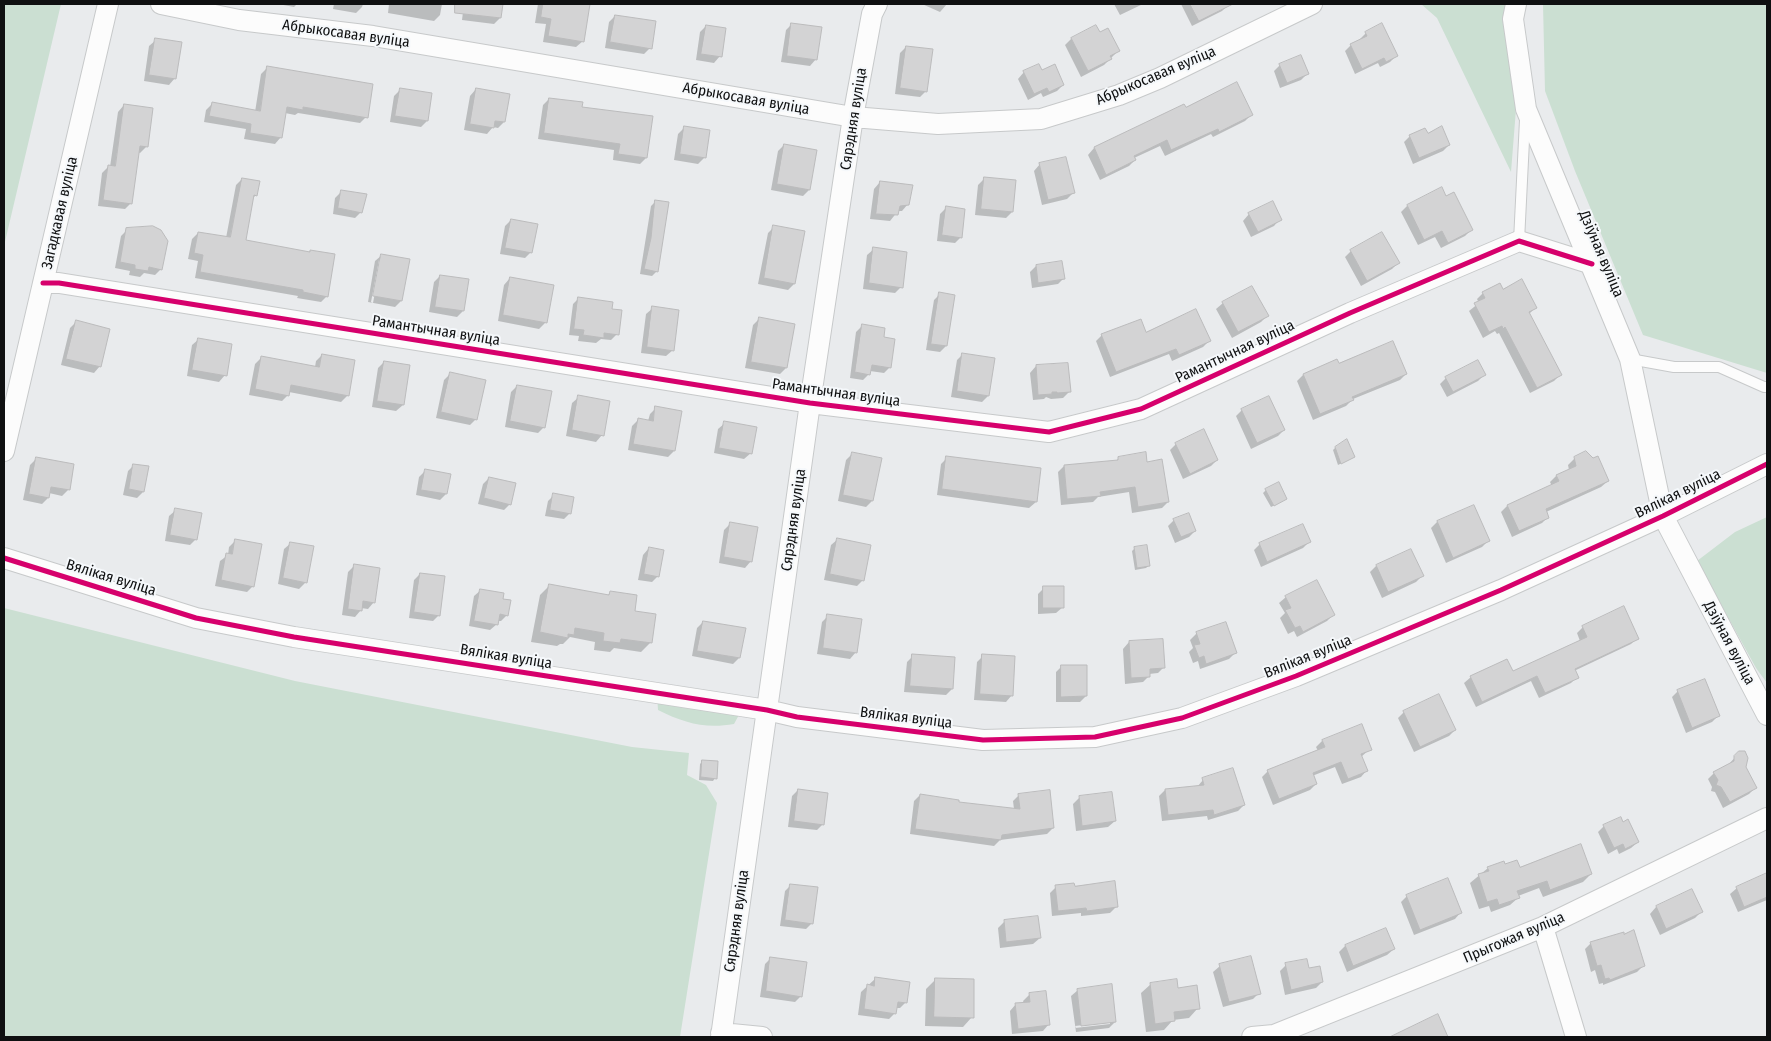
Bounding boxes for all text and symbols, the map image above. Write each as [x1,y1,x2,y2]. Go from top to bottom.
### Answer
street label: Абрыкосавая вуліца [281,16,411,52]
street label: Абрыкосавая вуліца [1093,43,1219,109]
street label: Сярэдняя вуліца [837,67,871,171]
street label: Абрыкосавая вуліца [681,79,811,119]
street label: Загадкавая вуліца [38,155,82,271]
street label: Дзіўная вуліца [1575,208,1627,300]
street label: Рамантычная вуліца [371,312,501,350]
street label: Рамантычная вуліца [1173,317,1297,387]
street label: Рамантычная вуліца [771,375,901,411]
street label: Вялікая вуліца [1632,466,1724,522]
street label: Сярэдняя вуліца [778,468,810,572]
street label: Вялікая вуліца [64,556,158,600]
street label: Дзіўная вуліца [1699,598,1759,688]
street label: Вялікая вуліца [1262,631,1354,683]
street label: Вялікая вуліца [459,641,553,673]
street label: Вялікая вуліца [859,703,953,733]
street label: Сярэдняя вуліца [721,869,753,973]
street label: Прыгожая вуліца [1461,909,1567,967]

